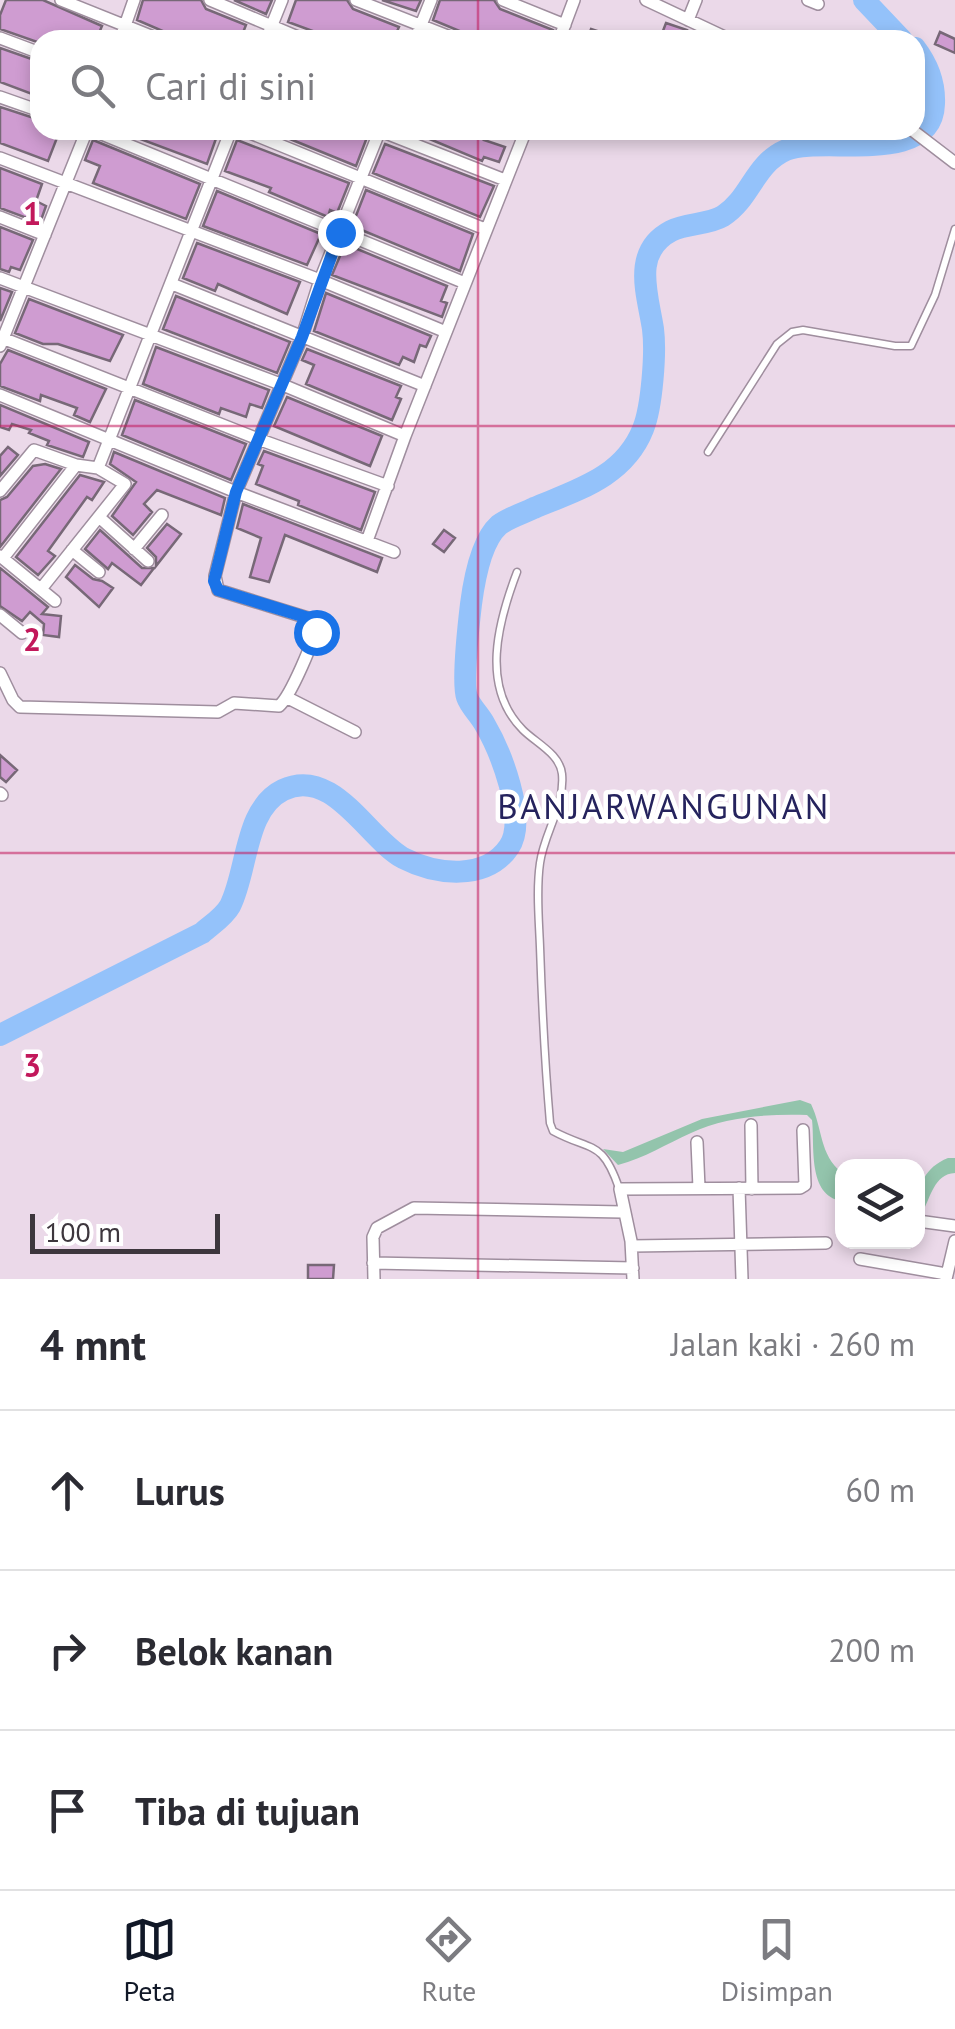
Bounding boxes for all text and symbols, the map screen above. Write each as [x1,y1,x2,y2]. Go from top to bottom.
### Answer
search box [30,30,925,140]
icon: search [65,58,120,113]
text: Cari di sini [145,61,316,110]
text: 1 [23,192,41,234]
route end [318,210,364,256]
route start [294,610,340,656]
text: 2 [23,618,41,660]
district label: BANJARWANGUNAN [497,783,831,829]
text: 3 [23,1044,41,1086]
map controls [835,1159,925,1249]
button: layers [835,1159,925,1249]
scale bar [30,1209,220,1254]
text: 100 m [45,1213,121,1250]
text: 4 mnt [40,1317,146,1372]
text: Jalan kaki · 260 m [671,1323,915,1365]
icon: ahead [40,1463,95,1518]
text: Lurus [135,1466,225,1515]
text: 60 m [846,1469,915,1511]
icon: right [40,1623,95,1678]
text: Belok kanan [135,1626,333,1675]
text: 200 m [828,1629,915,1671]
icon: arrive [40,1783,95,1838]
text: Tiba di tujuan [135,1786,360,1835]
tab: Peta [122,1912,177,2009]
tab: Rute [421,1912,476,2009]
tab: Disimpan [721,1912,833,2009]

